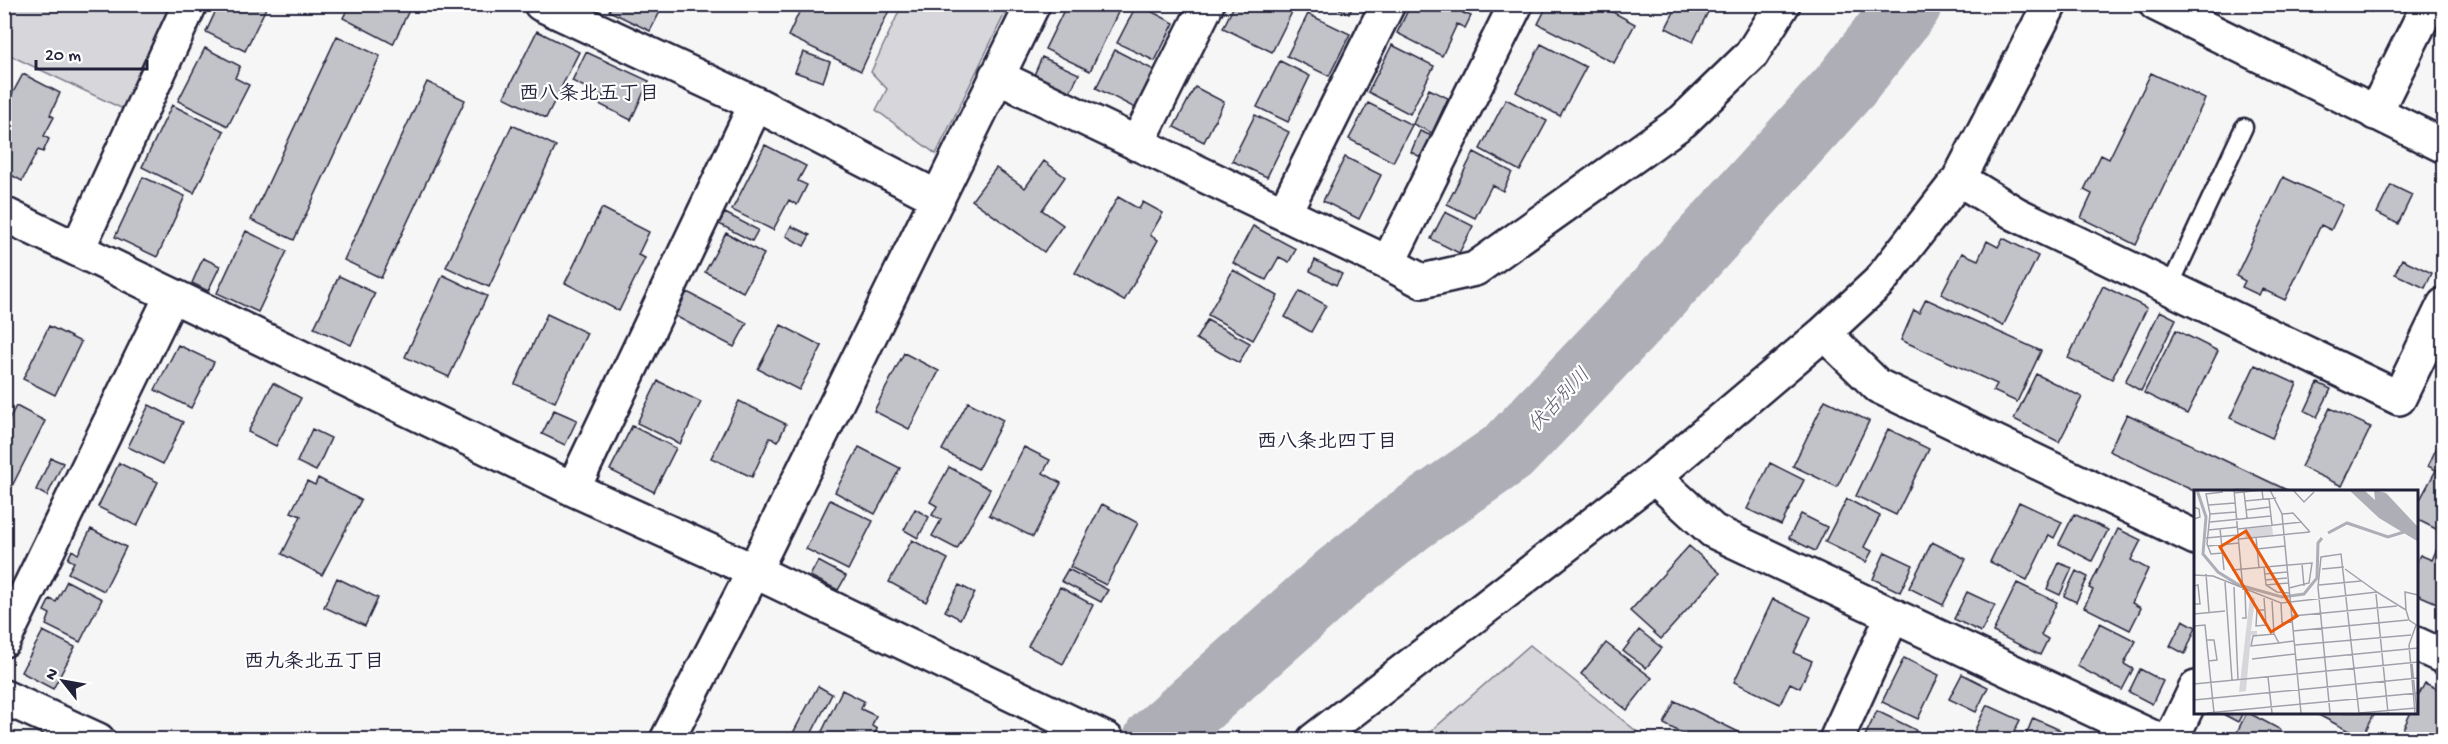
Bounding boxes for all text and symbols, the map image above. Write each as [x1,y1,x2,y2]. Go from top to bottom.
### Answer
scale bar [36,33,147,71]
text: 20 m [45,46,81,67]
district label: 西八条北五丁目 [519,82,659,107]
water label: 伏古別川 [1523,363,1596,438]
district label: 西八条北四丁目 [1257,430,1397,455]
inset map [2194,490,2418,714]
district label: 西九条北五丁目 [244,650,384,675]
north arrow [33,651,93,711]
text: N [42,665,64,684]

